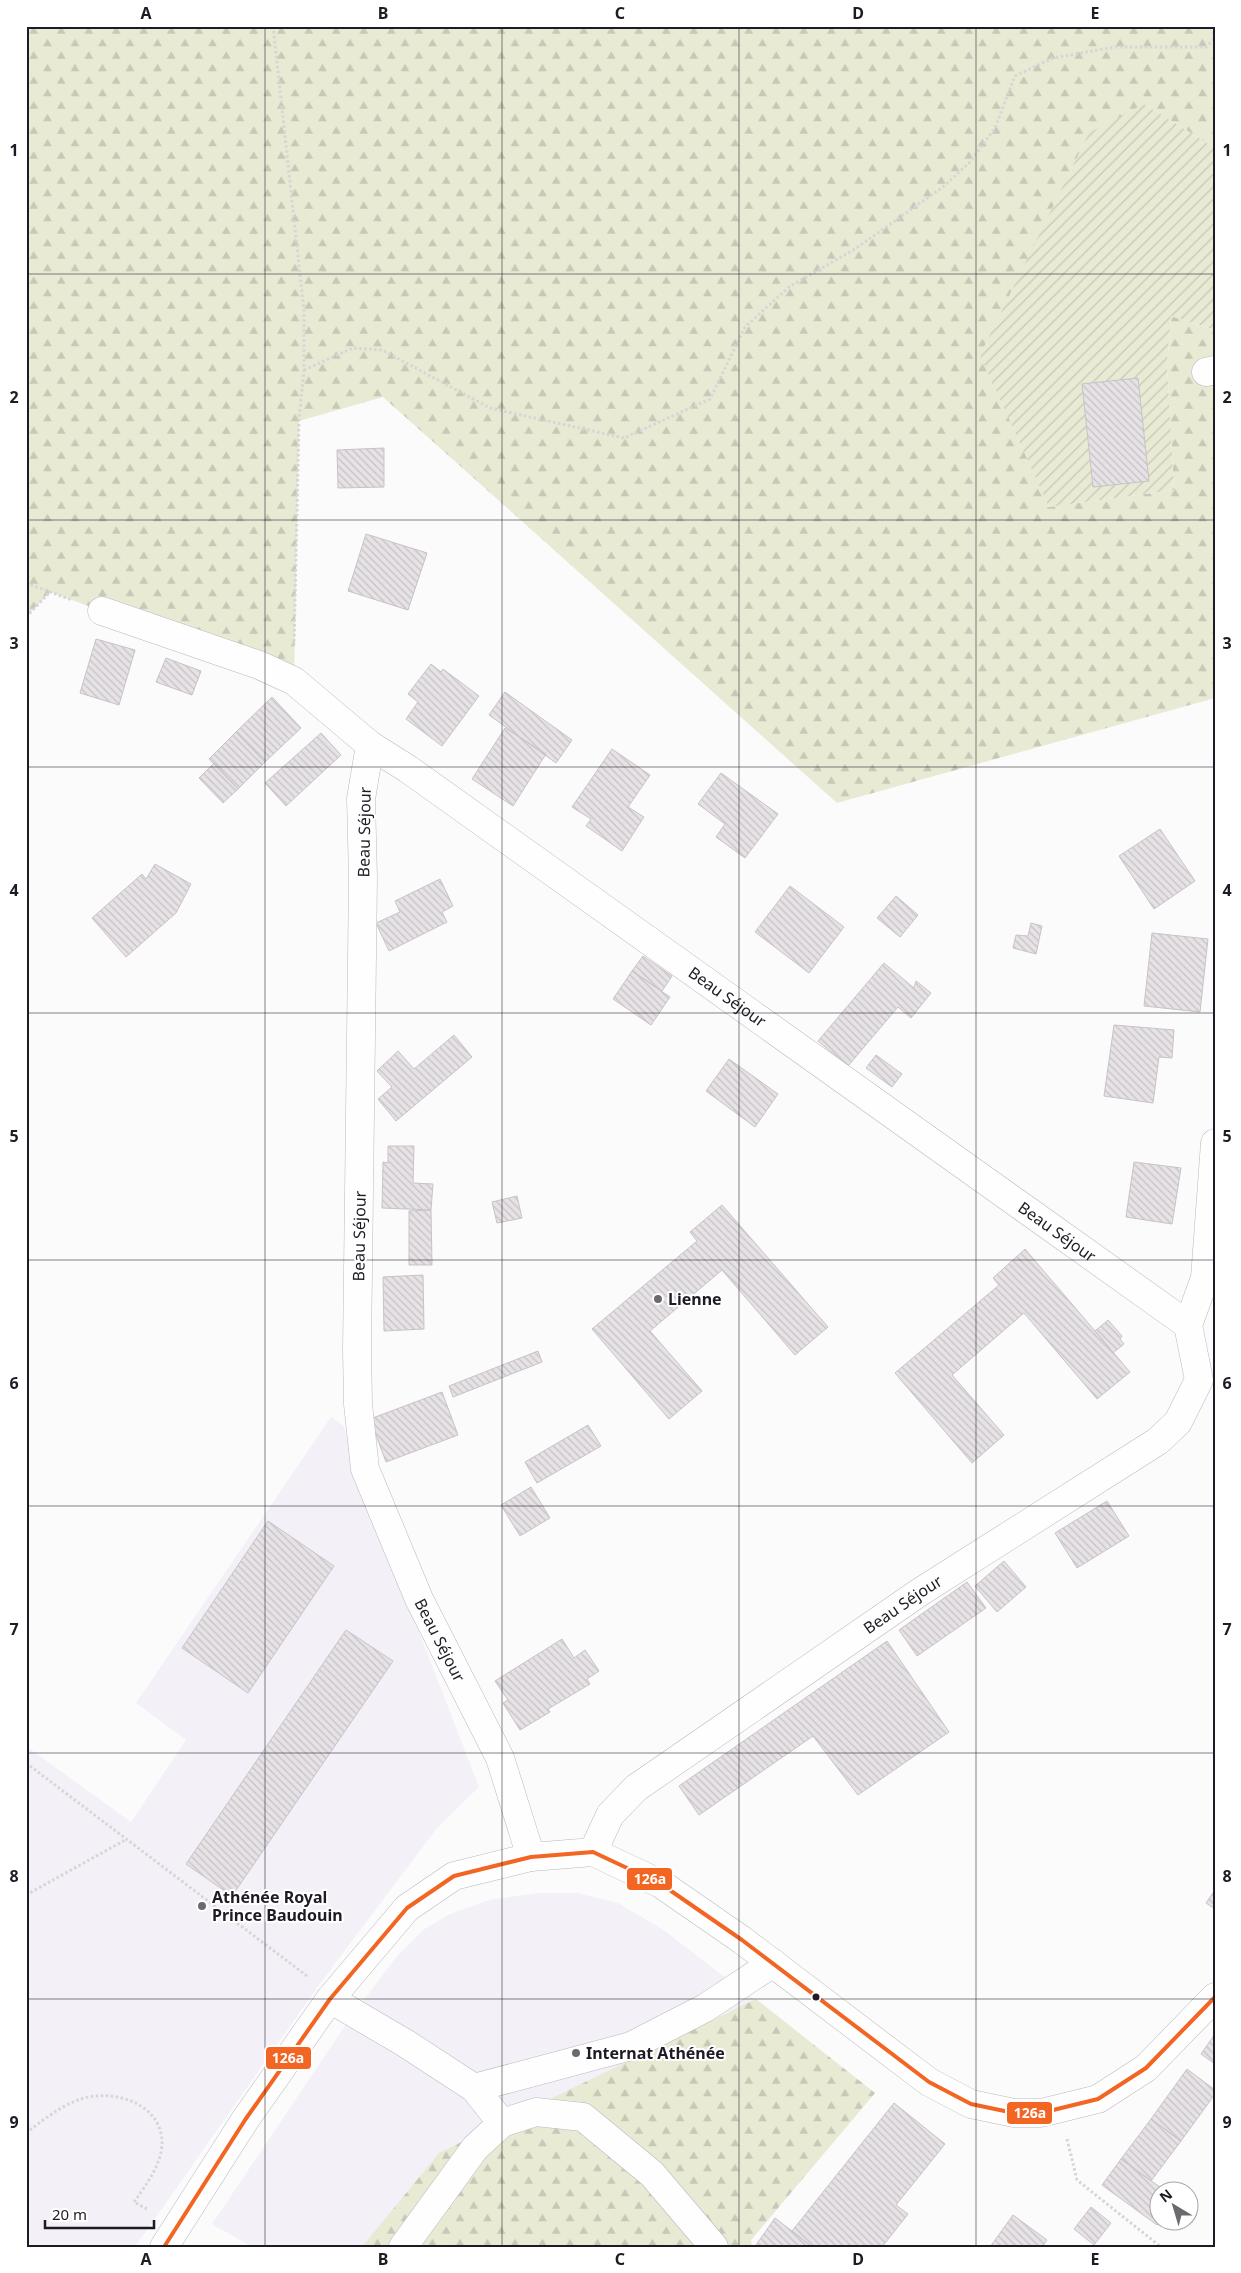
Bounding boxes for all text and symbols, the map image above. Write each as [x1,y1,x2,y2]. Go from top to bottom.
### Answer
text: A [140,2,152,24]
text: B [378,2,388,24]
text: C [615,2,625,24]
text: D [852,2,864,24]
text: E [1091,2,1100,24]
text: 1 [9,139,19,161]
text: 1 [1222,139,1232,161]
text: 2 [9,386,19,408]
text: 2 [1222,386,1232,408]
text: 3 [9,632,19,654]
text: 3 [1222,632,1232,654]
street label: Beau Séjour [352,786,376,877]
text: 4 [9,879,19,901]
text: 4 [1222,879,1232,901]
street label: Beau Séjour [684,961,771,1032]
text: 5 [9,1125,19,1147]
text: 5 [1222,1125,1232,1147]
street label: Beau Séjour [347,1190,371,1281]
street label: Beau Séjour [1014,1196,1101,1267]
place label: Lienne [668,1288,722,1310]
marker: Lienne [652,1293,664,1305]
text: 6 [9,1372,19,1394]
text: 6 [1222,1372,1232,1394]
street label: Beau Séjour [859,1570,947,1639]
street label: Beau Séjour [410,1595,470,1686]
text: 7 [9,1618,19,1640]
text: 7 [1222,1618,1232,1640]
text: 8 [9,1865,19,1887]
text: 8 [1222,1865,1232,1887]
line badge: 126a [626,1867,673,1891]
text: 126a [634,1869,666,1888]
place label: Athénée Royal Prince Baudouin [212,1886,343,1926]
marker: Athénée Royal Prince Baudouin [196,1900,208,1912]
unlabelled marker [811,1992,821,2002]
place label: Internat Athénée [586,2042,725,2064]
line badge: 126a [265,2046,312,2070]
marker: Internat Athénée [570,2047,582,2059]
text: 126a [272,2048,304,2067]
line badge: 126a [1006,2101,1053,2125]
text: 126a [1014,2103,1046,2122]
text: 9 [9,2111,19,2133]
text: 9 [1222,2111,1232,2133]
north arrow [1148,2180,1198,2230]
text: N [1155,2184,1176,2206]
scale bar [45,2198,154,2230]
text: 20 m [52,2204,87,2224]
text: A [140,2248,152,2270]
text: B [378,2248,388,2270]
text: C [615,2248,625,2270]
text: D [852,2248,864,2270]
text: E [1091,2248,1100,2270]

